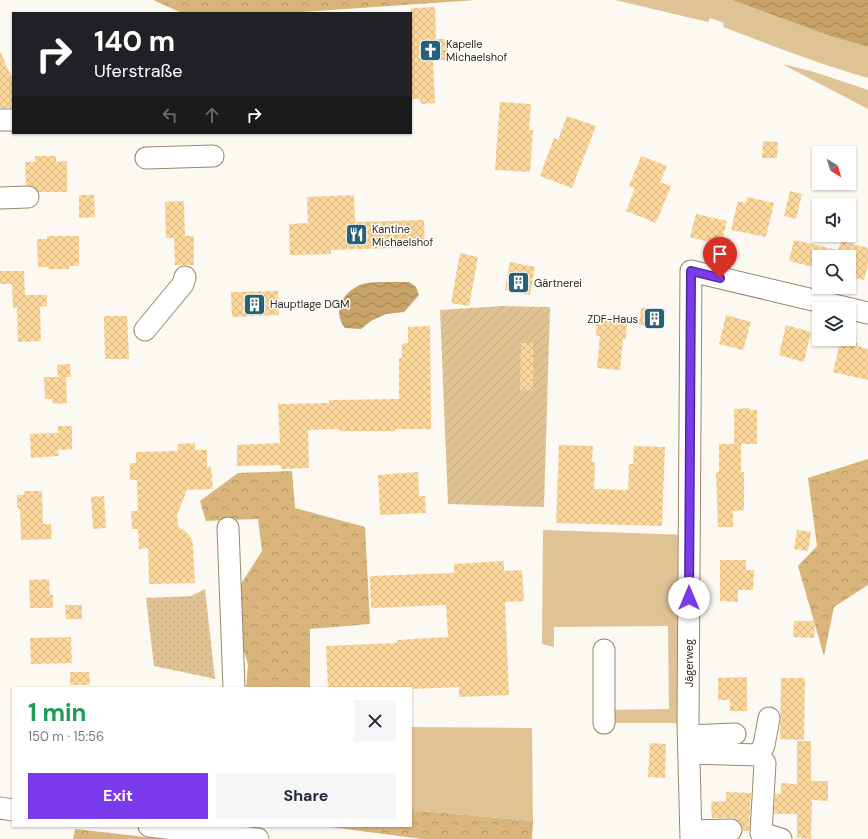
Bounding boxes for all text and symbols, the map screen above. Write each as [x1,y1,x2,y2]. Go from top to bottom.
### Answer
text: 140 m [94,23,175,60]
icon: right [28,28,80,80]
church icon: Kapelle Michaelshof [417,37,443,63]
place label: Kapelle Michaelshof [446,37,508,64]
text: Uferstraße [94,59,182,83]
icon: left [159,104,181,126]
icon: ahead [201,104,223,126]
icon: right [243,104,265,126]
north arrow [812,146,856,190]
map controls [812,146,856,346]
button: sound [812,198,856,242]
restaurant icon: Kantine Michaelshof [344,222,370,248]
place label: Kantine Michaelshof [372,222,434,249]
pin [703,237,737,278]
icon: arrive [709,243,731,265]
button: search [812,250,856,294]
building icon: Gärtnerei [506,270,532,296]
place label: Gärtnerei [534,276,582,290]
building icon: Hauptlage DGM [242,291,268,317]
place label: Hauptlage DGM [270,297,349,311]
button: layers [812,302,856,346]
building icon: ZDF-Haus [641,306,667,332]
place label: ZDF-Haus [587,312,638,326]
position arrow [668,577,710,619]
street label: Jägerweg [682,639,696,687]
text: 1 min [28,697,86,728]
button: close [354,700,396,742]
text: 150 m · 15:56 [28,728,104,745]
button: Exit [28,773,208,819]
button: Share [216,773,396,819]

